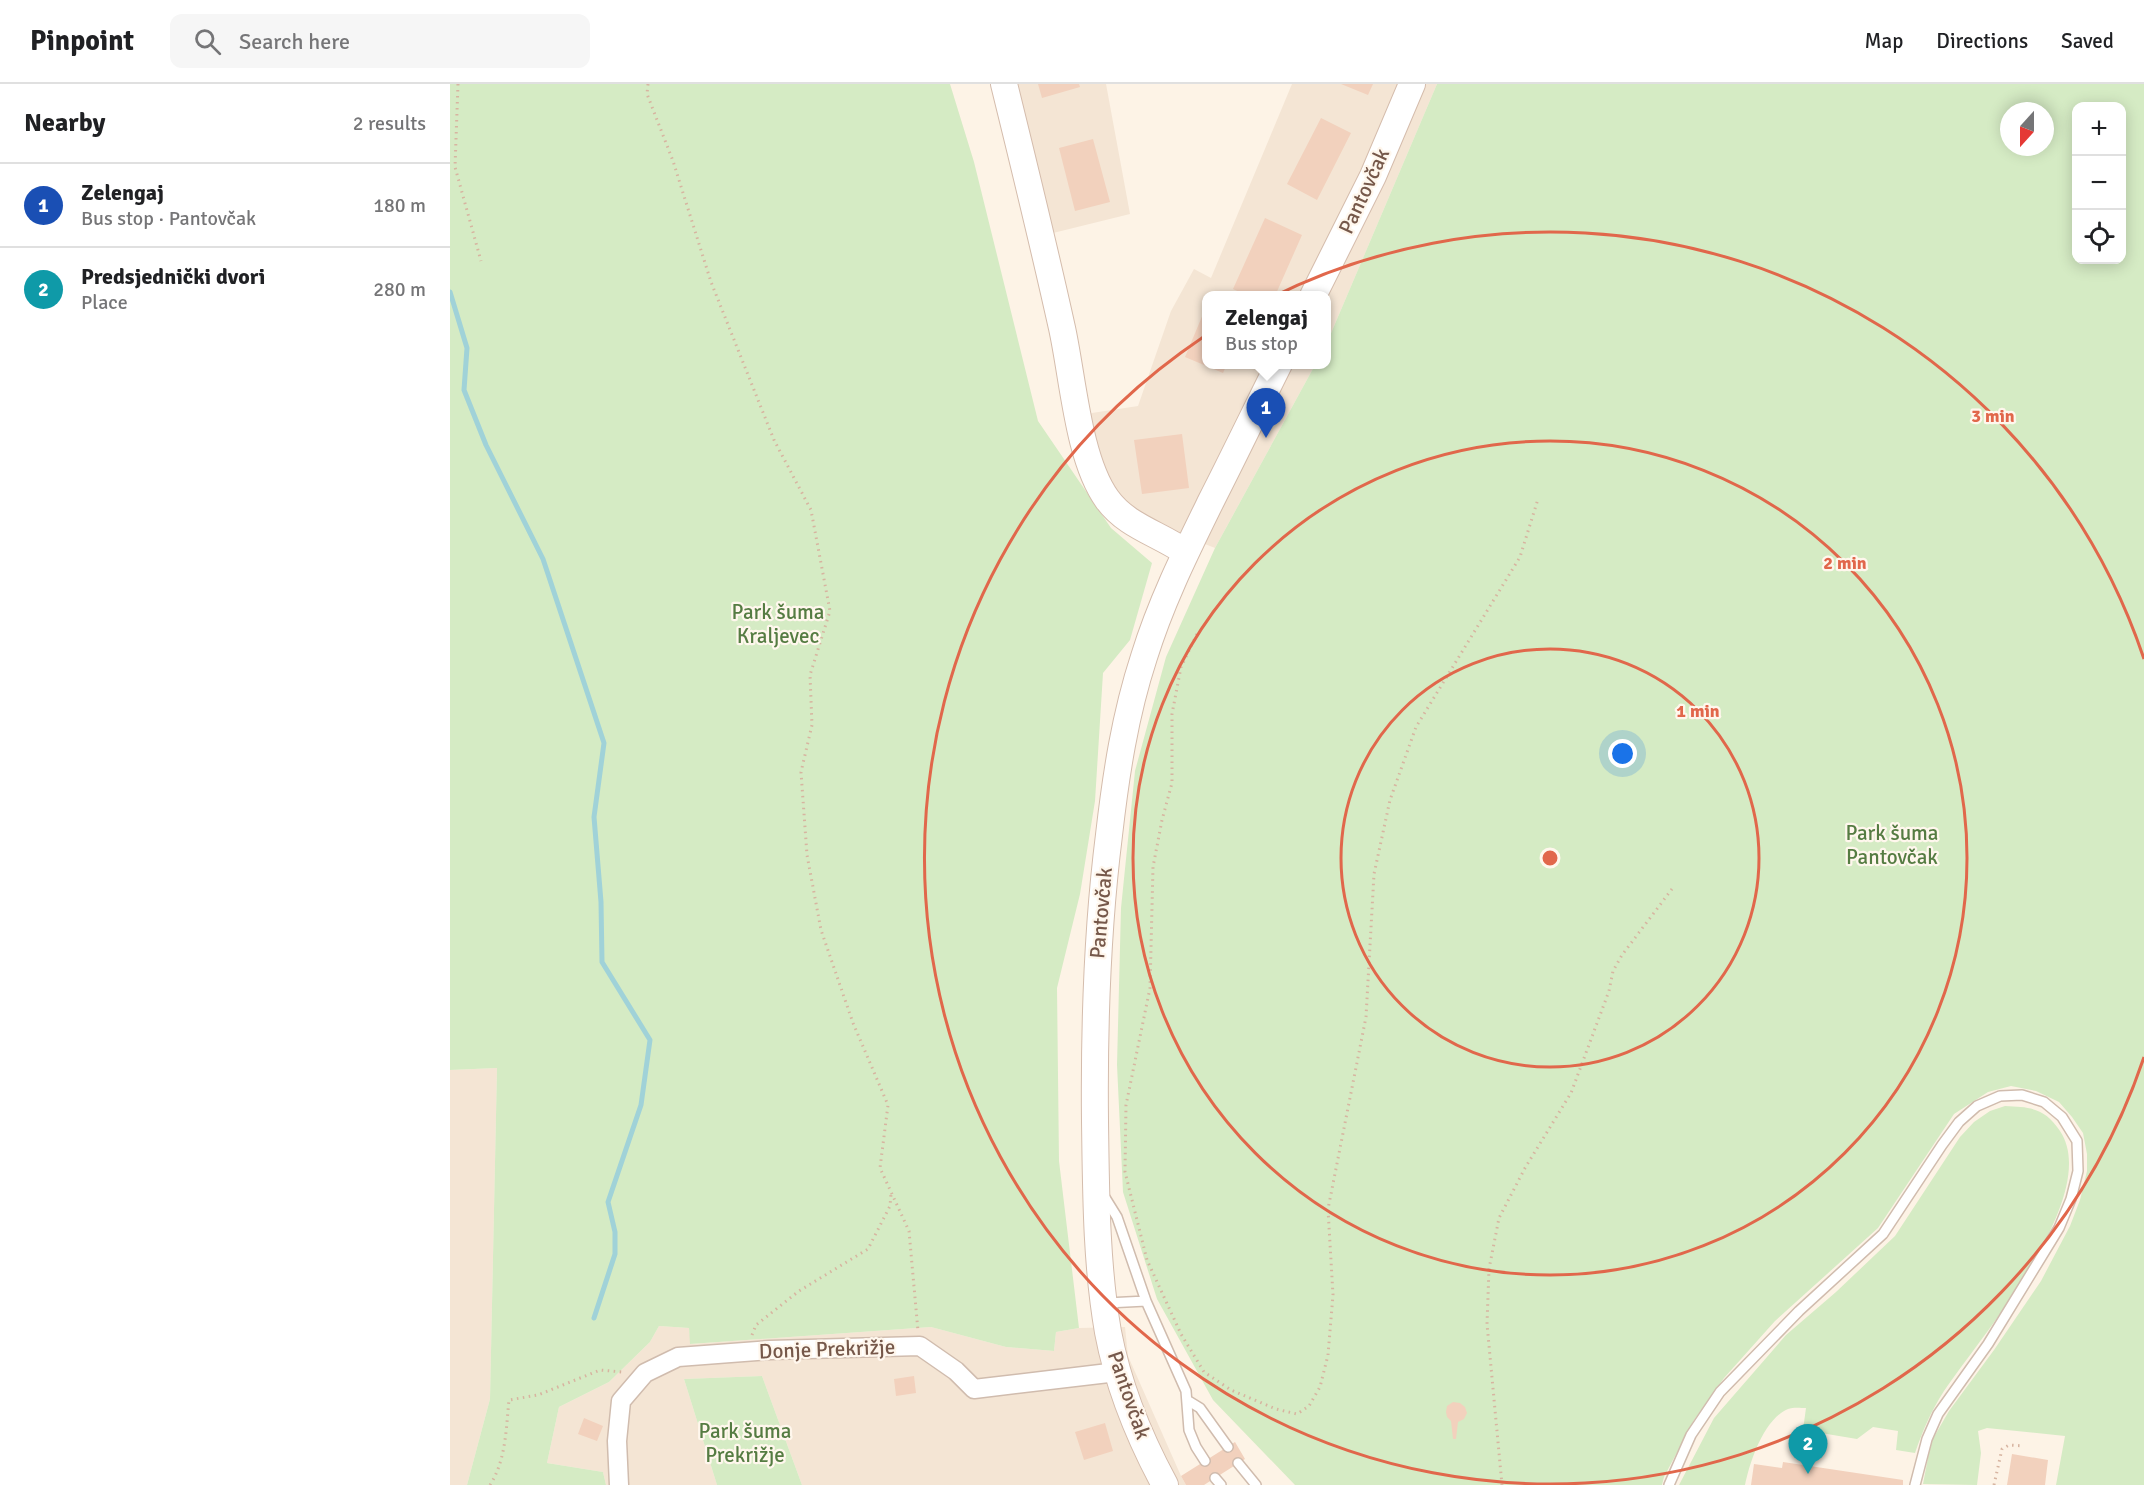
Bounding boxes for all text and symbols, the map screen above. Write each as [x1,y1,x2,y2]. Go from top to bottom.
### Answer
search box [170,14,590,68]
text: Pinpoint [30,24,134,58]
icon: search [191,25,224,58]
text: Search here [239,28,350,55]
text: Map [1865,28,1903,54]
text: Directions [1936,28,2028,54]
text: Saved [2061,28,2114,54]
north arrow [2000,102,2054,156]
map controls [2072,102,2126,264]
button: + [2072,102,2126,156]
text: Nearby [24,107,105,139]
text: 2 results [353,111,426,136]
street label: Pantovčak [1333,143,1395,238]
button: − [2072,156,2126,210]
text: Zelengaj [81,179,164,206]
text: 1 [38,193,49,218]
text: 180 m [373,193,426,218]
text: Bus stop · Pantovčak [81,206,256,231]
button: locate [2072,210,2126,264]
text: Predsjednički dvori [81,263,265,290]
text: 2 [38,277,49,302]
text: 280 m [373,277,426,302]
text: Place [81,290,128,315]
popup [1202,291,1331,369]
text: Zelengaj [1225,304,1308,331]
text: Bus stop [1225,331,1298,356]
pin: 1 [1246,388,1286,438]
text: 3 min [1971,405,2015,427]
text: 2 min [1823,552,1867,574]
park label: Park šuma Kraljevec [731,599,825,649]
text: 1 min [1676,700,1720,722]
your location [1608,739,1637,768]
park label: Park šuma Pantovčak [1845,820,1939,870]
centre of rings [1540,848,1560,868]
street label: Pantovčak [1084,866,1118,960]
street label: Donje Prekrižje [758,1334,896,1364]
street label: Pantovčak [1102,1347,1156,1443]
park label: Park šuma Prekrižje [698,1418,792,1468]
pin: 2 [1788,1424,1828,1474]

